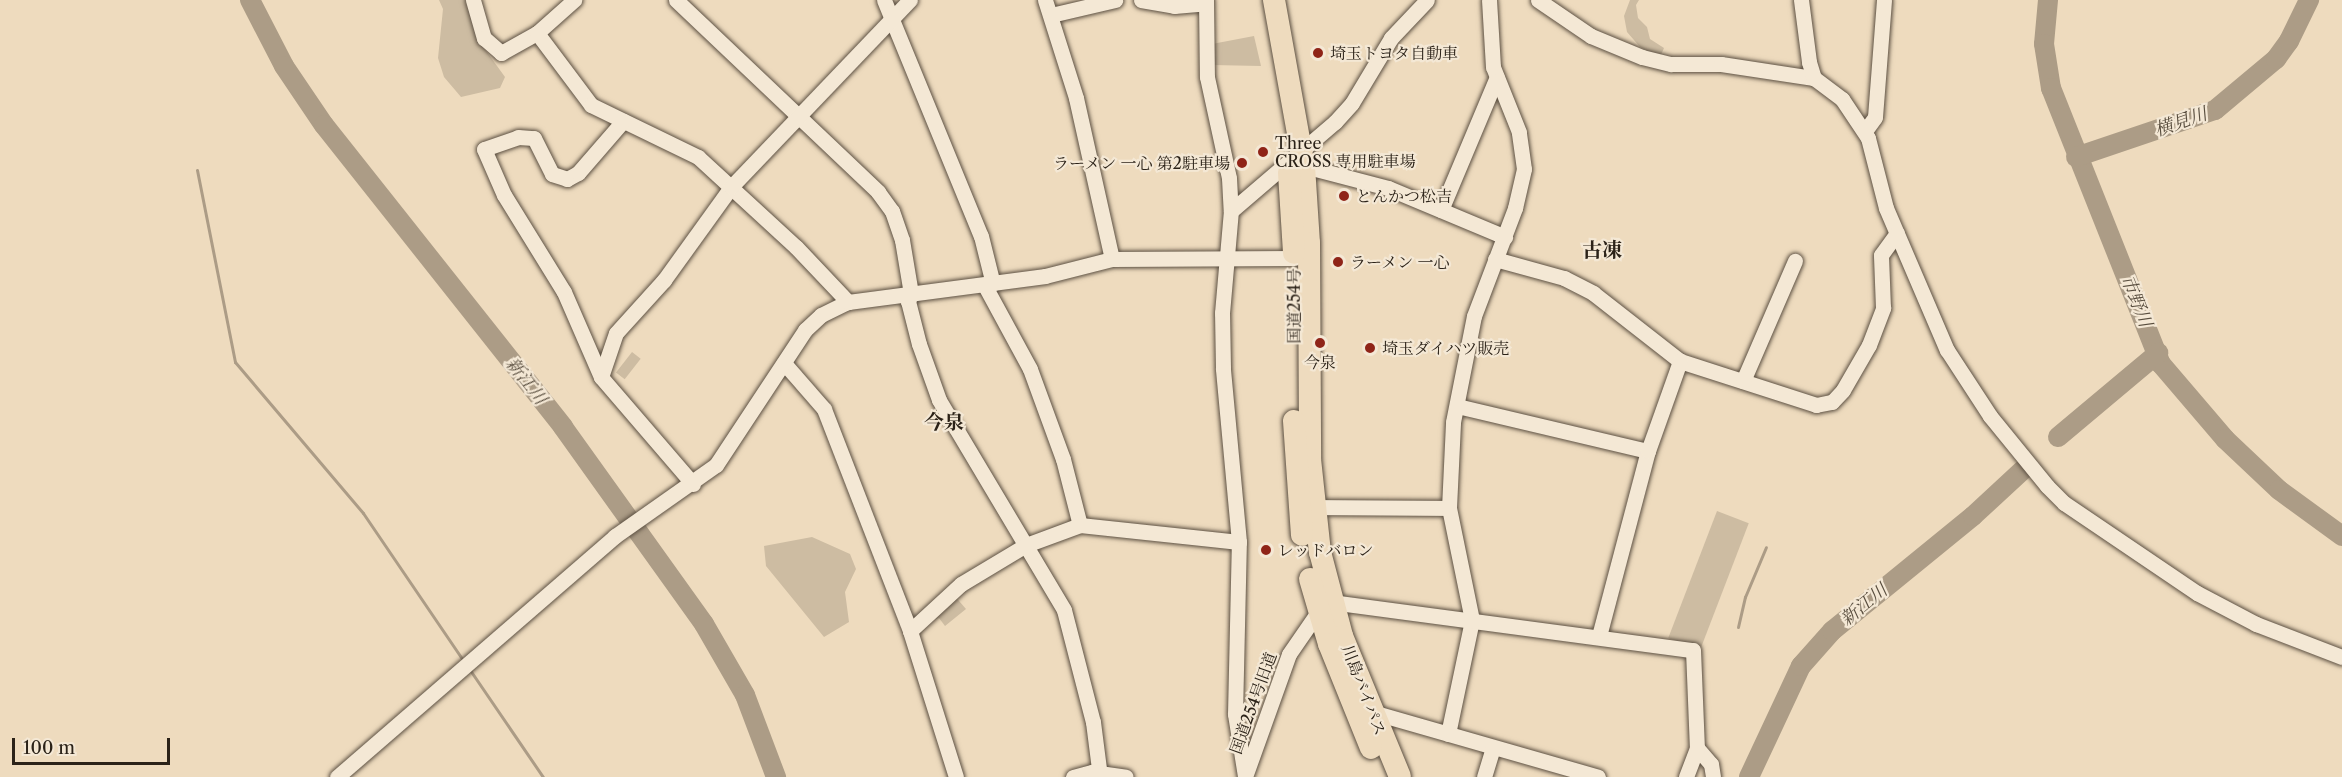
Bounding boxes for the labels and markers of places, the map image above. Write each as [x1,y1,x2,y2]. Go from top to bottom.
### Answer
place label: 埼玉トヨタ自動車 [1330,43,1458,63]
marker: 埼玉トヨタ自動車 [1311,46,1325,60]
place label: Three CROSS 専用駐車場 [1275,133,1416,171]
marker: Three CROSS 専用駐車場 [1256,145,1270,159]
place label: ラーメン 一心 第2駐車場 [1052,153,1230,173]
marker: ラーメン 一心 第2駐車場 [1235,156,1249,170]
place label: とんかつ松吉 [1356,186,1452,206]
marker: とんかつ松吉 [1337,189,1351,203]
place label: ラーメン 一心 [1350,252,1450,272]
marker: ラーメン 一心 [1331,255,1345,269]
marker: 今泉 [1313,336,1327,350]
place label: 埼玉ダイハツ販売 [1382,338,1510,358]
marker: 埼玉ダイハツ販売 [1363,341,1377,355]
place label: 今泉 [1304,352,1336,372]
place label: レッドバロン [1278,540,1374,560]
marker: レッドバロン [1259,543,1273,557]

